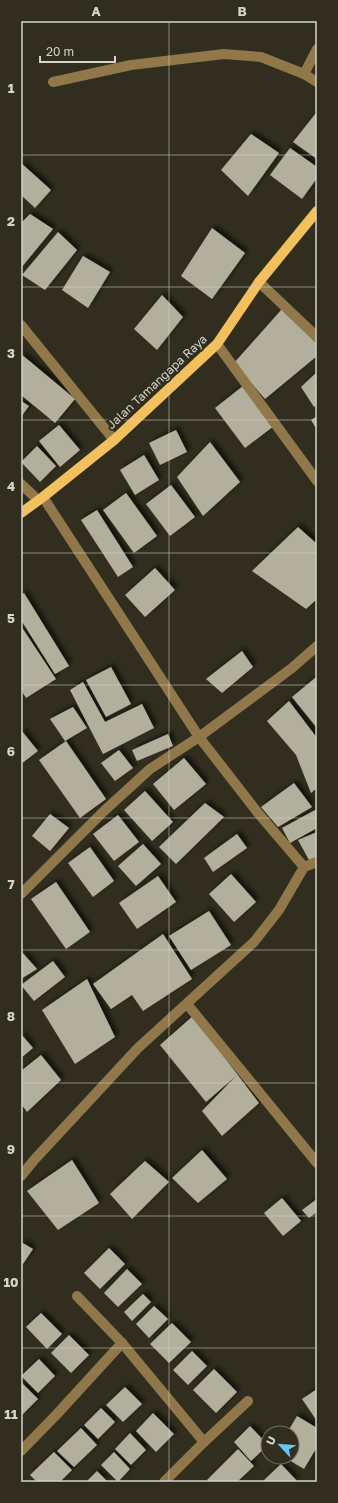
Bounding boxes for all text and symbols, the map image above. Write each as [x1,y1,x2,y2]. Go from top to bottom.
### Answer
text: A [91,3,101,19]
text: B [237,3,247,19]
scale bar [40,38,115,64]
text: 20 m [46,44,74,59]
text: 1 [8,80,15,96]
text: 2 [7,213,15,229]
street label: Jalan Tamangapa Raya [103,331,210,432]
text: 3 [7,345,15,361]
text: 4 [7,478,15,494]
text: 5 [7,610,15,626]
text: 6 [7,743,15,759]
text: 7 [7,876,15,892]
text: 8 [7,1008,15,1024]
text: 9 [7,1141,15,1157]
text: 10 [3,1274,19,1290]
text: 11 [4,1406,18,1422]
north arrow [260,1425,300,1465]
text: U [263,1434,278,1447]

